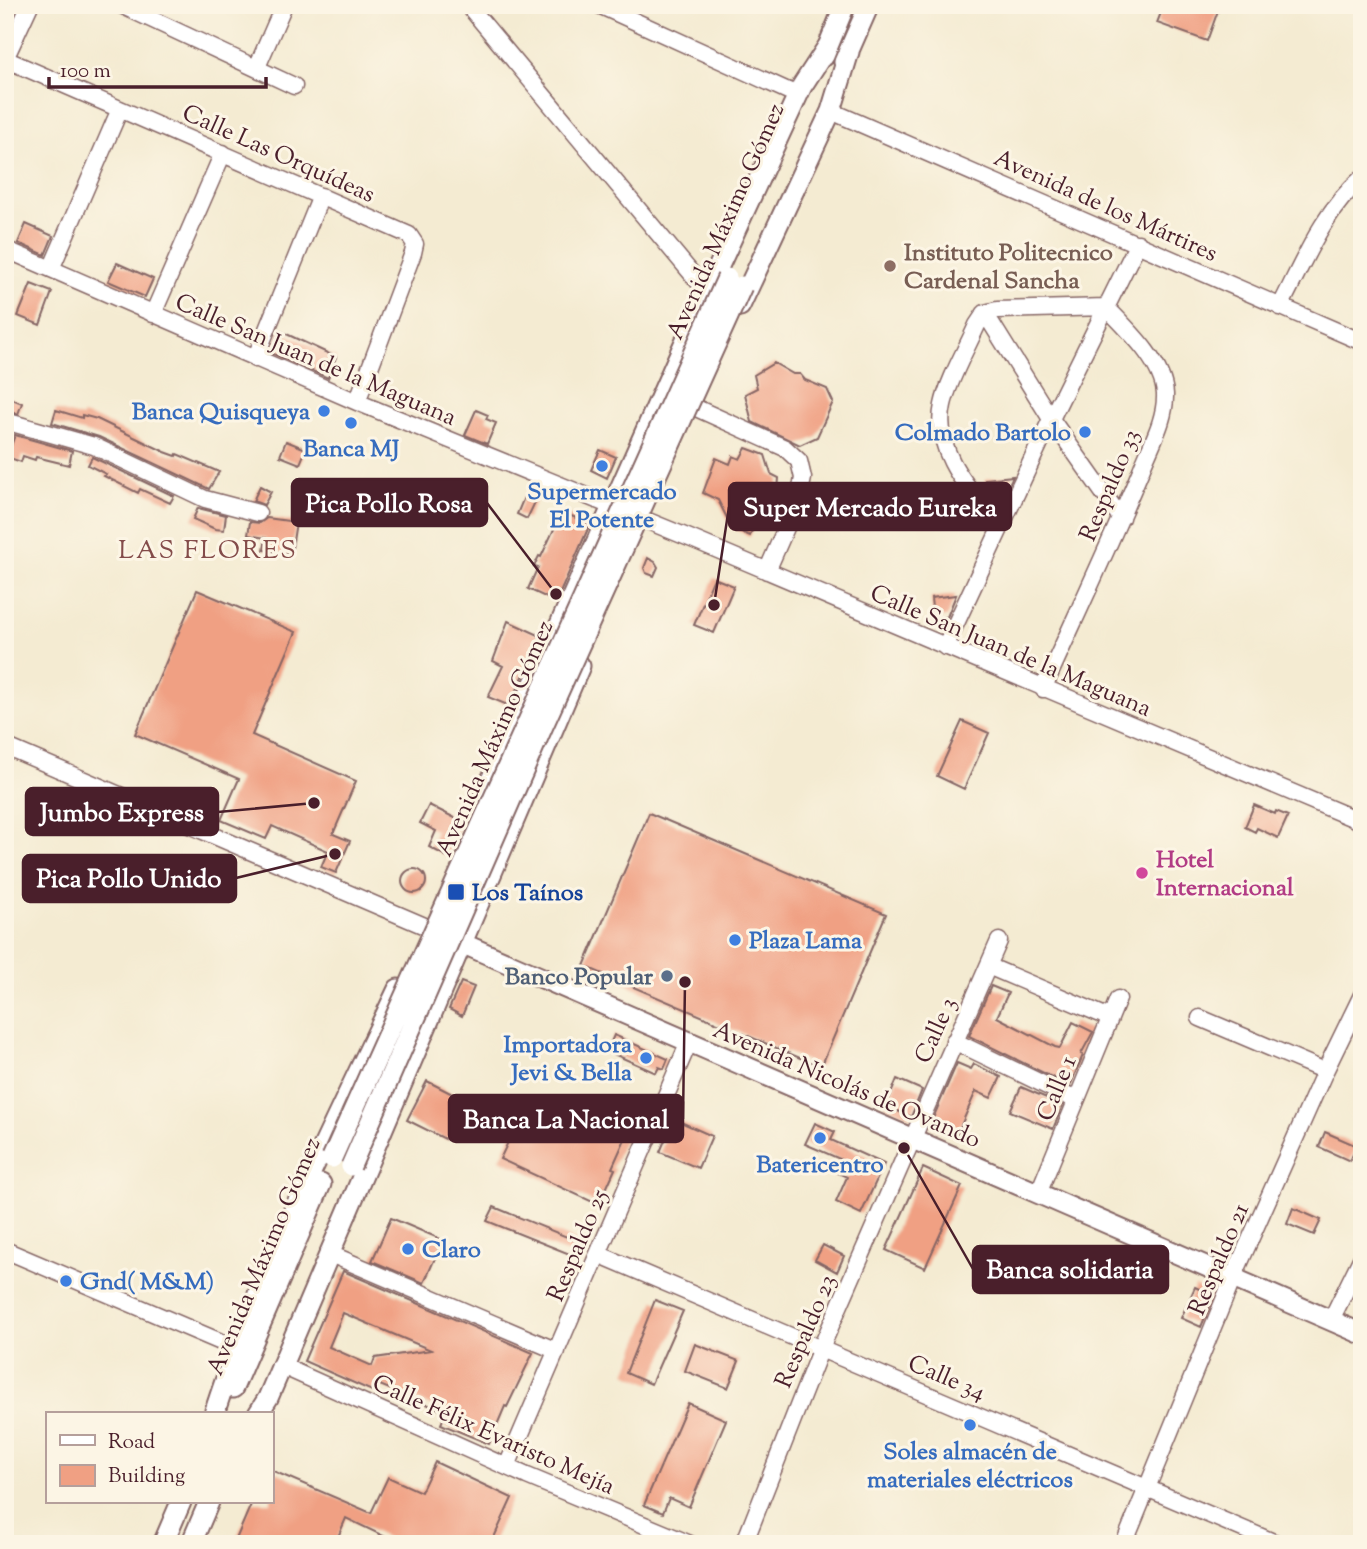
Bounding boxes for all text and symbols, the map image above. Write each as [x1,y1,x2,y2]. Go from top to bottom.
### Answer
scale bar [49,46,266,90]
text: 100 m [60,57,111,87]
street label: Calle Las Orquídeas [176,97,380,213]
street label: Avenida Máximo Gómez [659,98,794,345]
street label: Avenida de los Mártires [988,142,1223,272]
place label: Instituto Politecnico Cardenal Sancha [904,237,1113,299]
marker: Instituto Politecnico Cardenal Sancha [882,258,898,274]
street label: Calle San Juan de la Maguana [169,286,461,436]
place label: Banca Quisqueya [132,396,311,430]
marker: Banca Quisqueya [316,403,332,419]
marker: Banca MJ [343,415,359,431]
place label: Colmado Bartolo [895,417,1071,451]
street label: Respaldo 33 [1072,424,1150,547]
marker: Colmado Bartolo [1077,424,1093,440]
place label: Banca MJ [303,433,399,467]
marker: Supermercado El Potente [594,458,610,474]
place label: Supermercado El Potente [527,476,677,538]
callout: Pica Pollo Rosa [292,479,487,526]
callout: Super Mercado Eureka [729,483,1011,530]
text: Pica Pollo Rosa [306,487,472,524]
text: Super Mercado Eureka [743,491,997,528]
district label: LAS FLORES [118,533,298,570]
street label: Calle San Juan de la Maguana [864,577,1156,727]
street label: Avenida Máximo Gómez [428,615,563,862]
callout: Jumbo Express [26,788,218,835]
text: Jumbo Express [38,796,204,833]
place label: Hotel Internacional [1156,844,1294,906]
callout: Pica Pollo Unido [23,855,236,902]
text: Pica Pollo Unido [37,862,221,899]
marker: Hotel Internacional [1134,865,1150,881]
place label: Los Taínos [472,877,583,911]
marker: Los Taínos [446,882,466,902]
place label: Plaza Lama [749,925,863,959]
marker: Plaza Lama [727,932,743,948]
place label: Banco Popular [505,961,654,995]
marker: Banco Popular [659,968,675,984]
street label: Calle 3 [907,992,966,1069]
street label: Avenida Nicolás de Ovando [707,1014,985,1158]
place label: Importadora Jevi & Bella [504,1029,633,1091]
marker: Importadora Jevi & Bella [638,1050,654,1066]
street label: Calle 1 [1029,1051,1086,1126]
callout: Banca La Nacional [449,1095,683,1142]
text: Banca La Nacional [463,1103,670,1140]
marker: Batericentro [812,1130,828,1146]
street label: Avenida Máximo Gómez [199,1133,330,1381]
place label: Batericentro [756,1149,884,1183]
street label: Respaldo 25 [540,1184,618,1307]
street label: Respaldo 21 [1181,1198,1259,1321]
place label: Claro [422,1234,481,1268]
marker: Claro [400,1241,416,1257]
callout: Banca solidaria [973,1246,1168,1293]
text: Banca solidaria [987,1253,1154,1290]
place label: Gnd( M&M) [80,1266,214,1300]
street label: Respaldo 23 [768,1270,846,1394]
marker: Gnd( M&M) [58,1273,74,1289]
street label: Calle 34 [902,1347,990,1410]
street label: Calle Félix Evaristo Mejía [367,1367,620,1505]
legend [46,1412,273,1504]
marker: Soles almacén de materiales eléctricos [962,1417,978,1433]
text: Road [108,1428,155,1458]
place label: Soles almacén de materiales eléctricos [867,1436,1073,1498]
text: Building [108,1462,185,1492]

